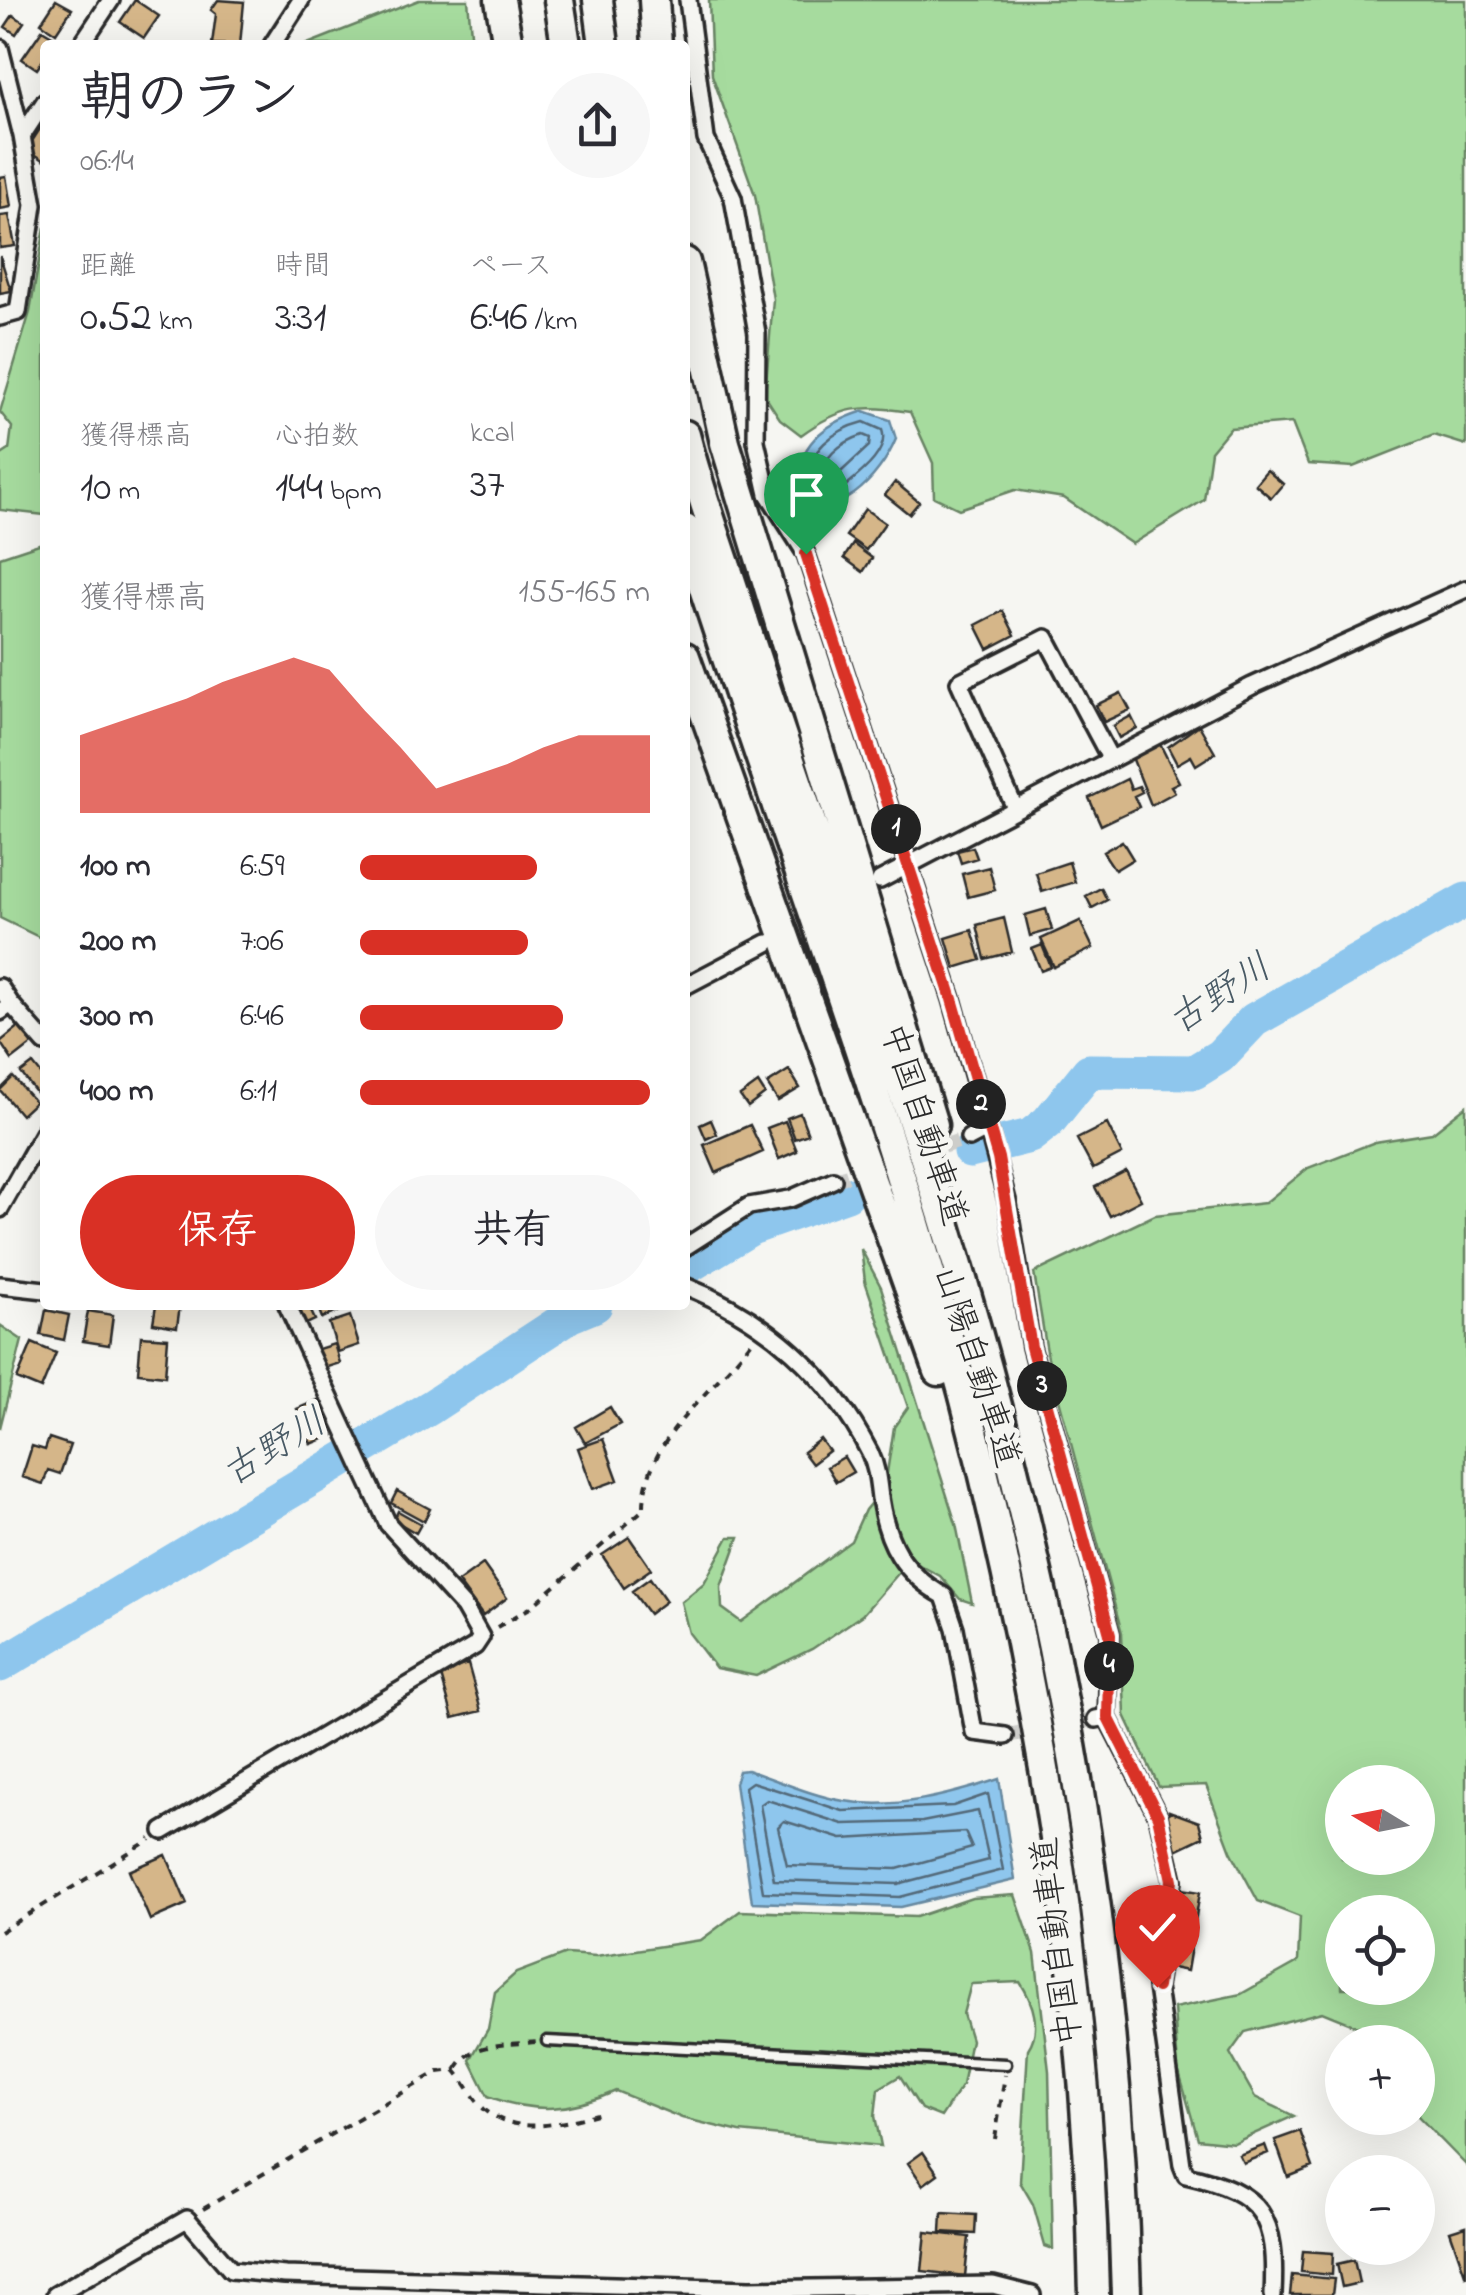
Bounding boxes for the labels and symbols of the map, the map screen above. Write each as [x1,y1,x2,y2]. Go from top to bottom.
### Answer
pin [764,452,849,555]
pin: 1 [871,804,921,854]
water label: 古野川 [1158,941,1284,1051]
street label: 中国自動車道 [865,1017,979,1233]
pin: 2 [956,1079,1006,1129]
street label: 山陽自動車道 [918,1259,1032,1475]
pin: 3 [1017,1361,1067,1411]
water label: 古野川 [212,1396,338,1502]
pin: 4 [1084,1641,1134,1691]
north arrow [1325,1765,1435,1875]
street label: 中国自動車道 [1021,1834,1097,2048]
pin [1115,1885,1200,1988]

